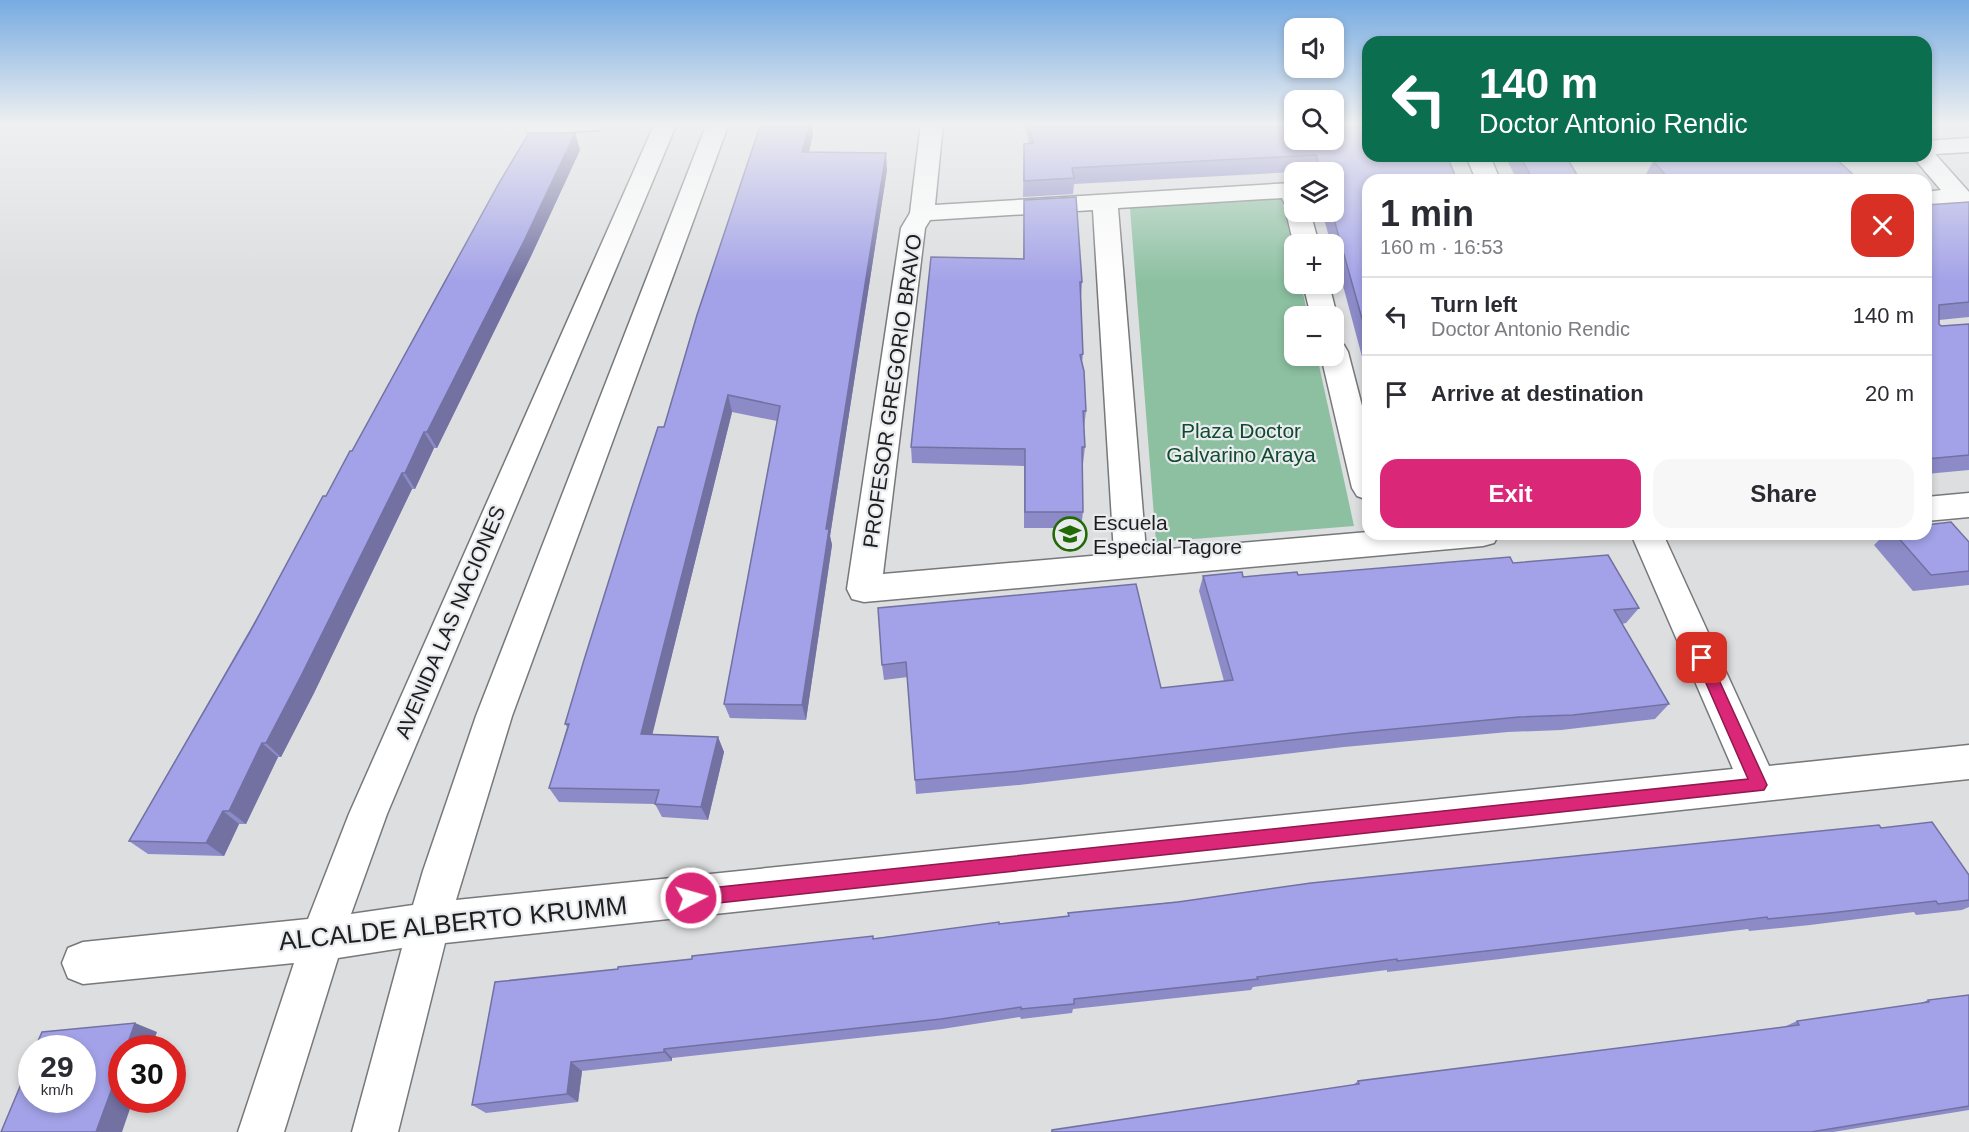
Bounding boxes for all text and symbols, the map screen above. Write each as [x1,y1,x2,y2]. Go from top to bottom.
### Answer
map controls [1284,18,1344,366]
button: sound [1284,18,1344,78]
icon: left [1380,60,1458,138]
text: 140 m [1479,60,1598,107]
button: search [1284,90,1344,150]
text: Doctor Antonio Rendic [1479,109,1748,139]
button: layers [1284,162,1344,222]
text: 1 min [1380,193,1474,234]
button: close [1851,194,1914,257]
street label: PROFESOR GREGORIO BRAVO [859,232,925,550]
button: + [1284,234,1344,294]
text: 160 m · 16:53 [1380,236,1503,258]
text: Turn left [1431,292,1517,317]
icon: left [1380,300,1413,333]
text: 140 m [1853,303,1914,328]
button: − [1284,306,1344,366]
text: Doctor Antonio Rendic [1431,318,1630,340]
icon: arrive [1380,378,1413,411]
text: Arrive at destination [1431,381,1644,406]
text: 20 m [1865,381,1914,406]
park label: Plaza Doctor Galvarino Araya [1166,419,1316,466]
button: Exit [1380,459,1641,528]
button: Share [1653,459,1914,528]
street label: AVENIDA LAS NACIONES [390,502,510,742]
place label: Escuela Especial Tagore [1093,511,1242,558]
school or university icon: Escuela Especial Tagore [1052,516,1088,552]
pin [1676,632,1727,683]
icon: arrive [1685,641,1718,674]
position arrow [659,866,723,930]
street label: ALCALDE ALBERTO KRUMM [277,890,629,956]
speed limit sign: 30 [108,1035,186,1113]
text: 29 [40,1050,74,1083]
text: km/h [41,1081,73,1098]

